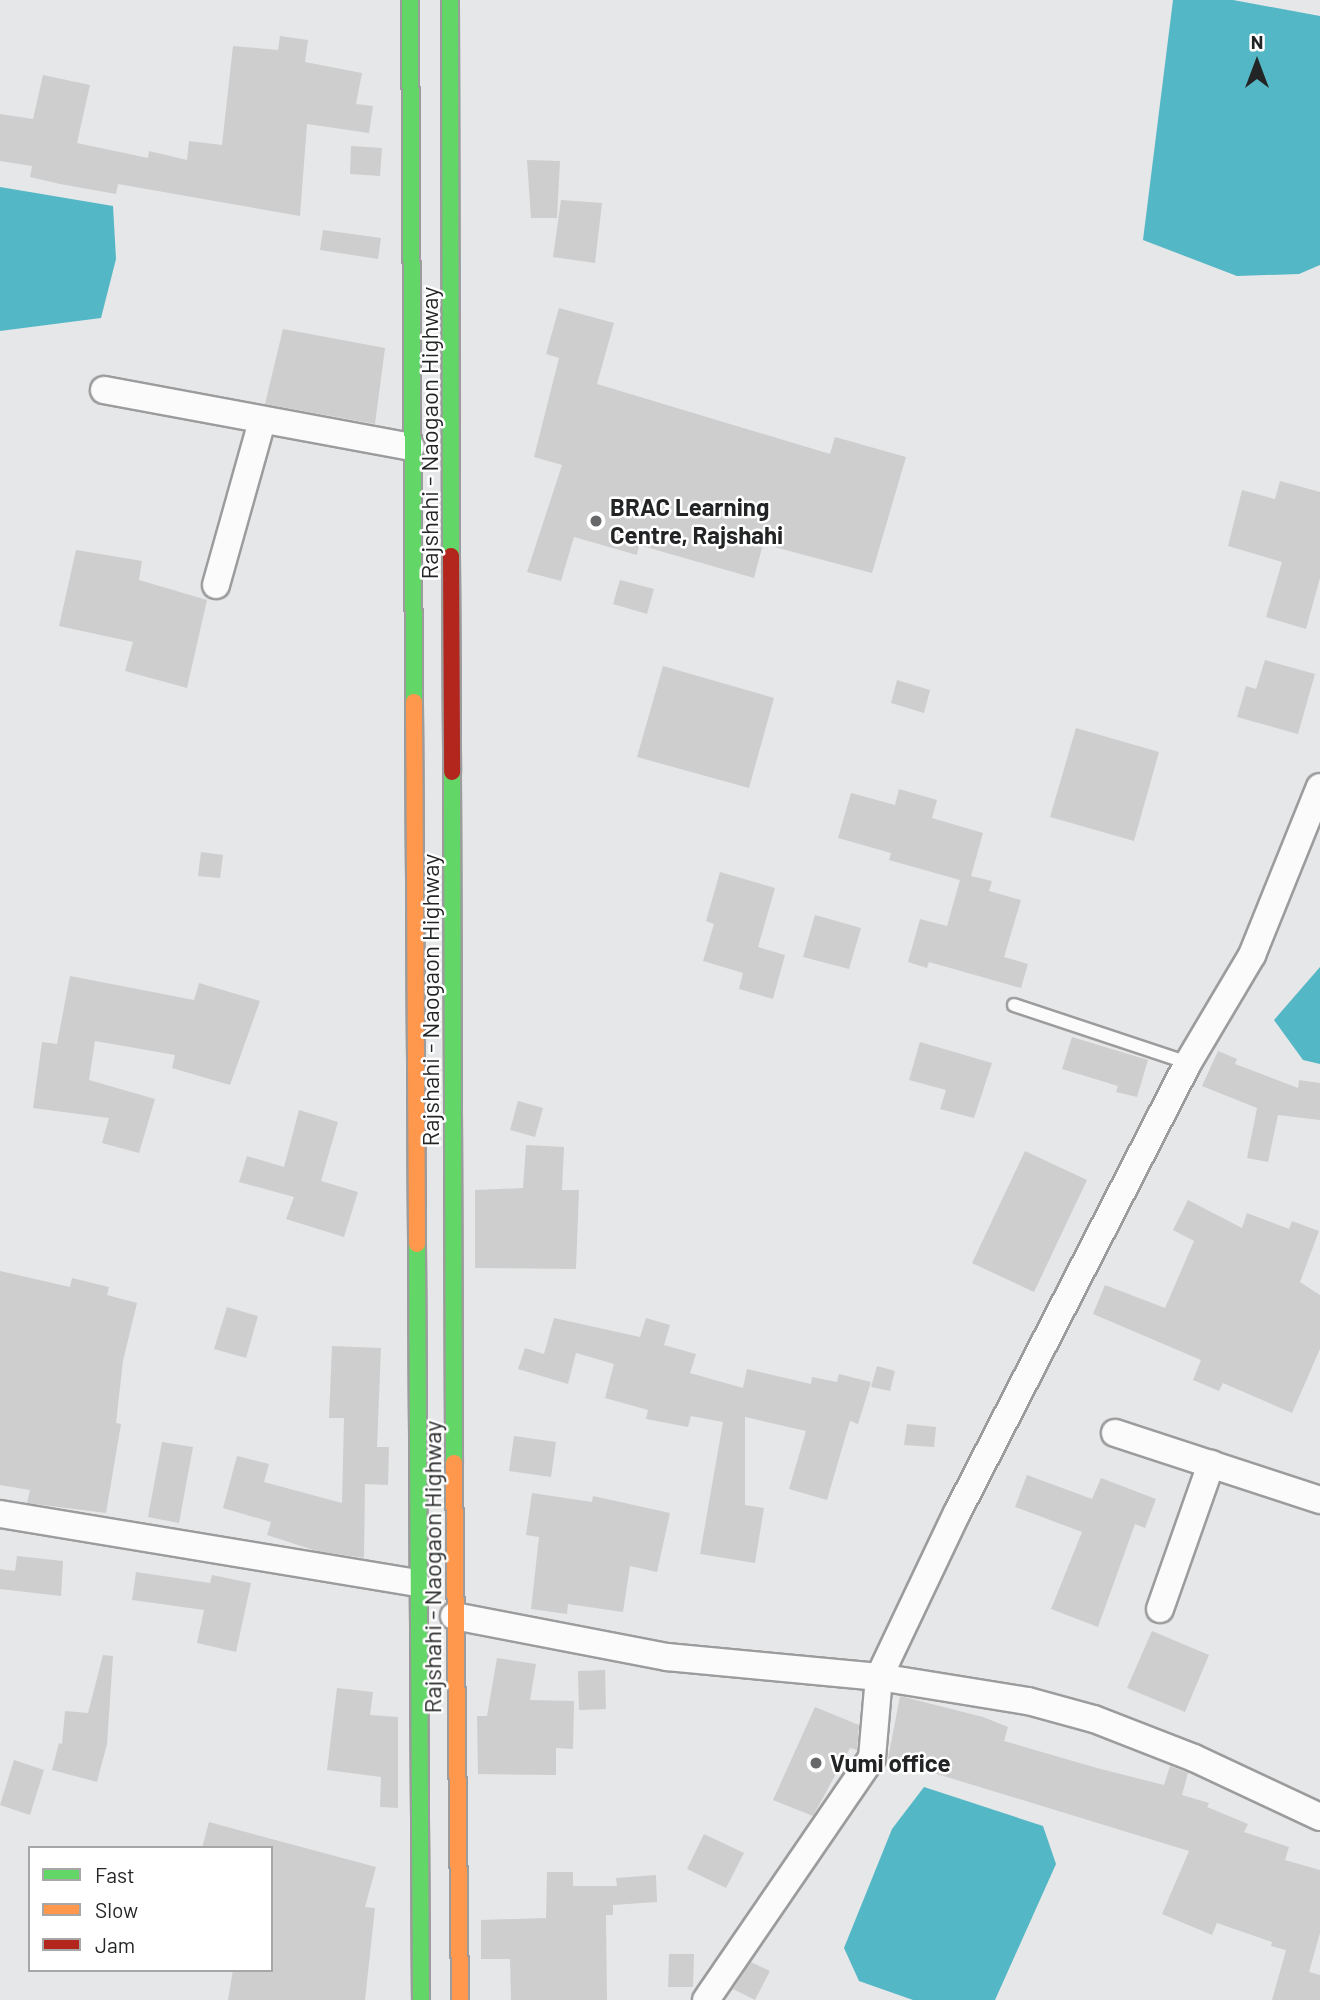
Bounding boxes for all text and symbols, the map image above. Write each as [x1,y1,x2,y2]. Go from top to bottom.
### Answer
north arrow [1222,28,1292,98]
text: N [1251,30,1263,53]
street label: Rajshahi - Naogaon Highway [415,287,443,579]
place label: BRAC Learning Centre, Rajshahi [610,493,783,549]
marker: BRAC Learning Centre, Rajshahi [588,513,604,529]
street label: Rajshahi - Naogaon Highway [416,854,444,1146]
street label: Rajshahi - Naogaon Highway [418,1421,446,1713]
place label: Vumi office [830,1749,951,1777]
marker: Vumi office [808,1755,824,1771]
legend [28,1846,273,1972]
text: Fast [95,1862,135,1887]
text: Slow [95,1897,138,1922]
text: Jam [95,1932,135,1957]

